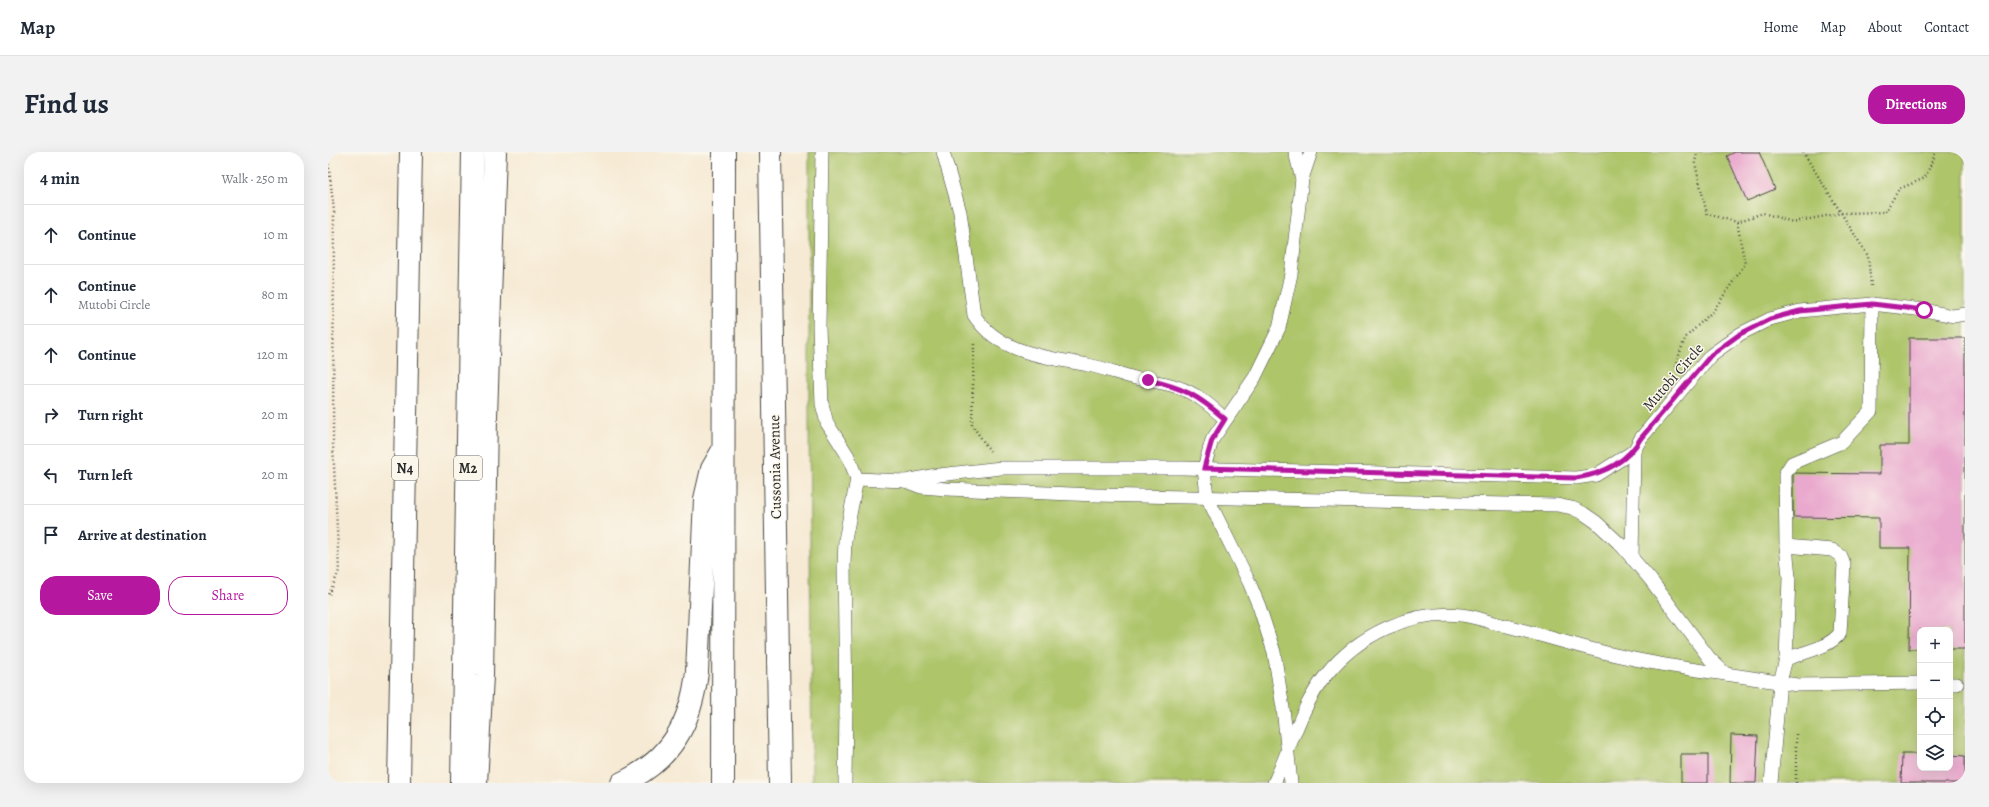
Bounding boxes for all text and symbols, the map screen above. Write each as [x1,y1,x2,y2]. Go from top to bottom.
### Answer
text: Map [20,15,55,41]
text: Home [1763,18,1798,37]
text: Map [1820,18,1846,37]
text: About [1868,18,1902,37]
text: Contact [1924,18,1969,37]
text: Find us [24,85,109,123]
button: Directions [1868,85,1965,124]
text: 4 min [40,167,80,190]
text: Walk · 250 m [221,170,288,187]
icon: ahead [40,224,62,246]
text: Continue [78,225,136,245]
text: 10 m [263,226,288,243]
text: Continue [78,276,136,296]
icon: ahead [40,284,62,306]
text: 80 m [261,286,288,303]
text: Mutobi Circle [78,296,150,313]
route start [1915,301,1933,319]
street label: Mutobi Circle [1638,339,1708,415]
icon: ahead [40,344,62,366]
text: Continue [78,345,136,365]
text: 120 m [257,346,288,363]
route end [1139,371,1157,389]
icon: right [40,404,62,426]
text: Turn right [78,405,143,425]
text: 20 m [262,406,288,423]
street label: Cussonia Avenue [764,415,786,519]
road number: N4 [392,456,418,480]
road number: M2 [454,456,482,480]
icon: left [40,464,62,486]
text: Turn left [78,465,133,485]
text: 20 m [262,466,288,483]
icon: arrive [40,524,62,546]
text: Arrive at destination [78,525,207,545]
button: Save [40,576,160,615]
button: Share [168,576,288,615]
map controls [1917,627,1953,771]
button: + [1917,627,1953,663]
button: − [1917,663,1953,699]
button: locate [1917,699,1953,735]
button: layers [1917,735,1953,771]

